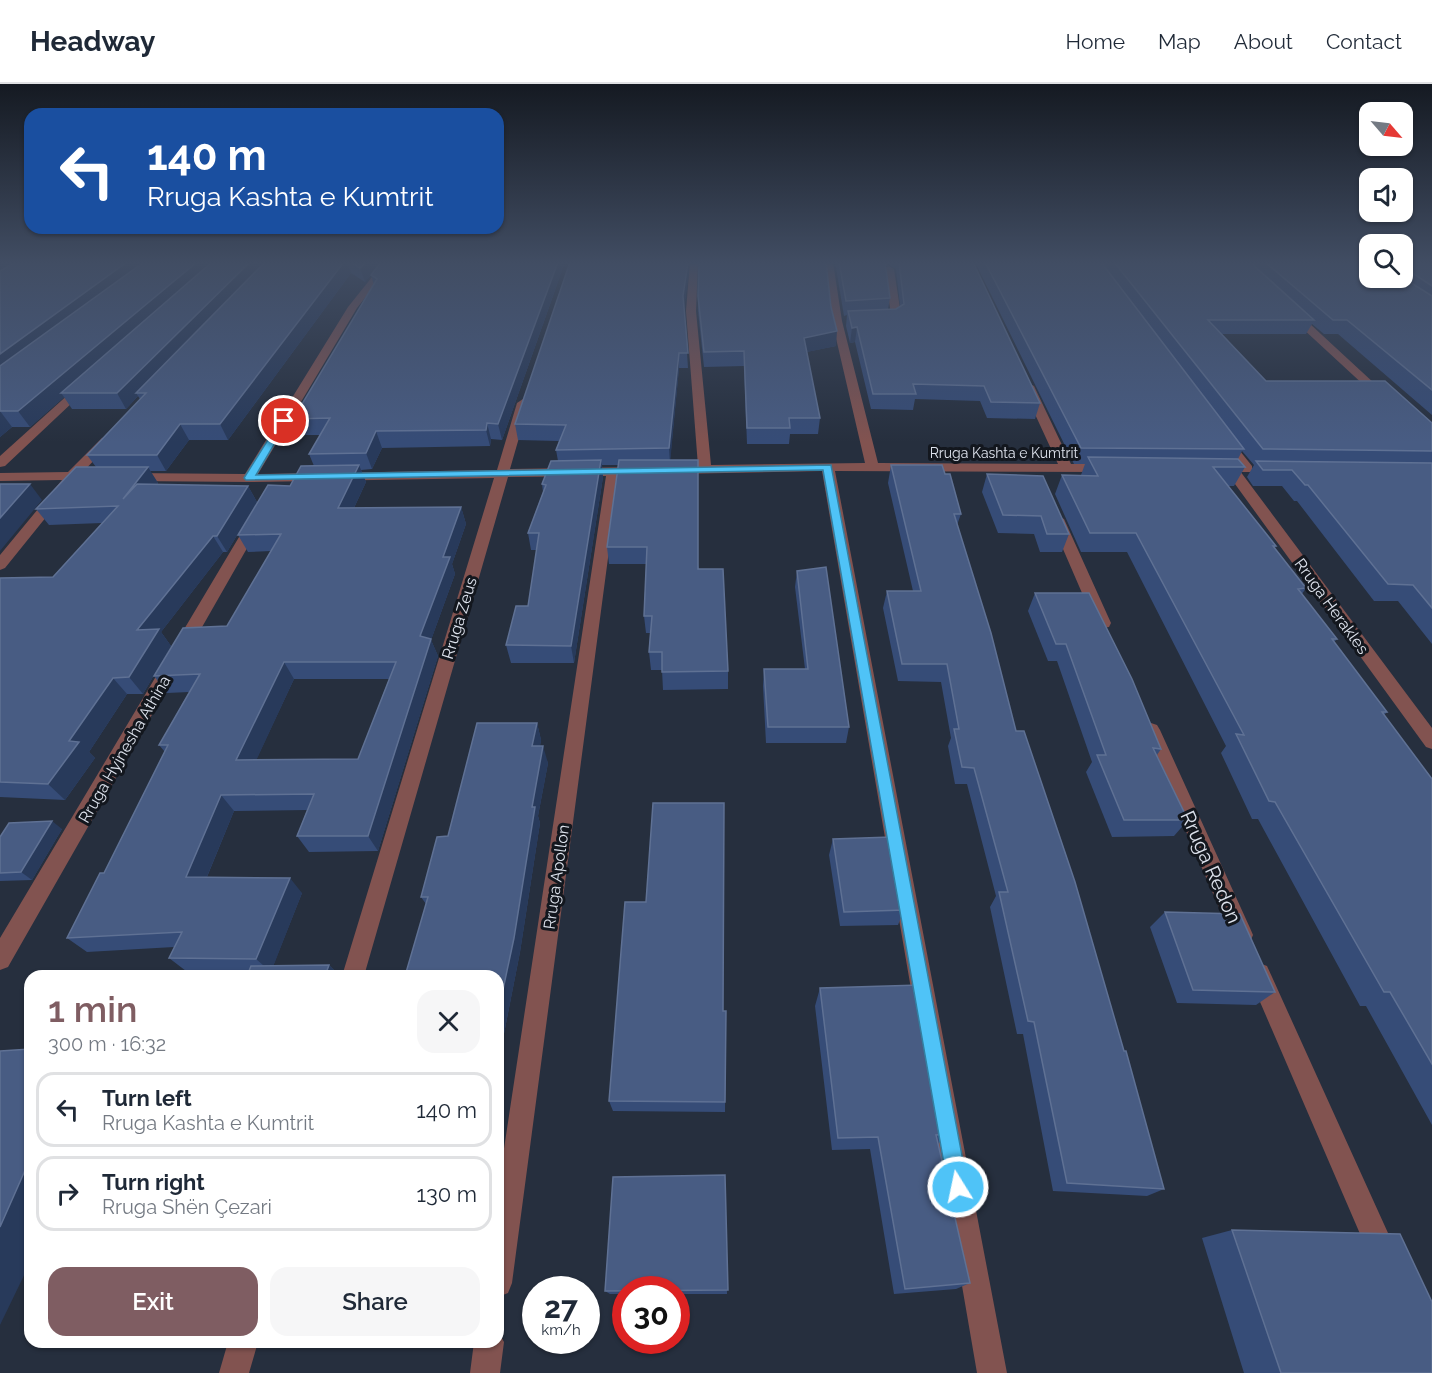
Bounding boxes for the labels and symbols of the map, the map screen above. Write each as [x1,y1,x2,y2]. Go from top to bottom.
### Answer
north arrow [1359,102,1413,156]
pin [258,395,309,446]
street label: Rruga Kashta e Kumtrit [930,445,1079,461]
street label: Rruga Herakles [1291,555,1373,658]
street label: Rruga Zeus [438,575,481,661]
street label: Rruga Hyjnesha Athina [74,672,174,826]
street label: Rruga Redon [1175,807,1247,927]
street label: Rruga Apollon [540,824,573,931]
position arrow [926,1155,990,1219]
speed limit sign: 30 [612,1276,690,1354]

